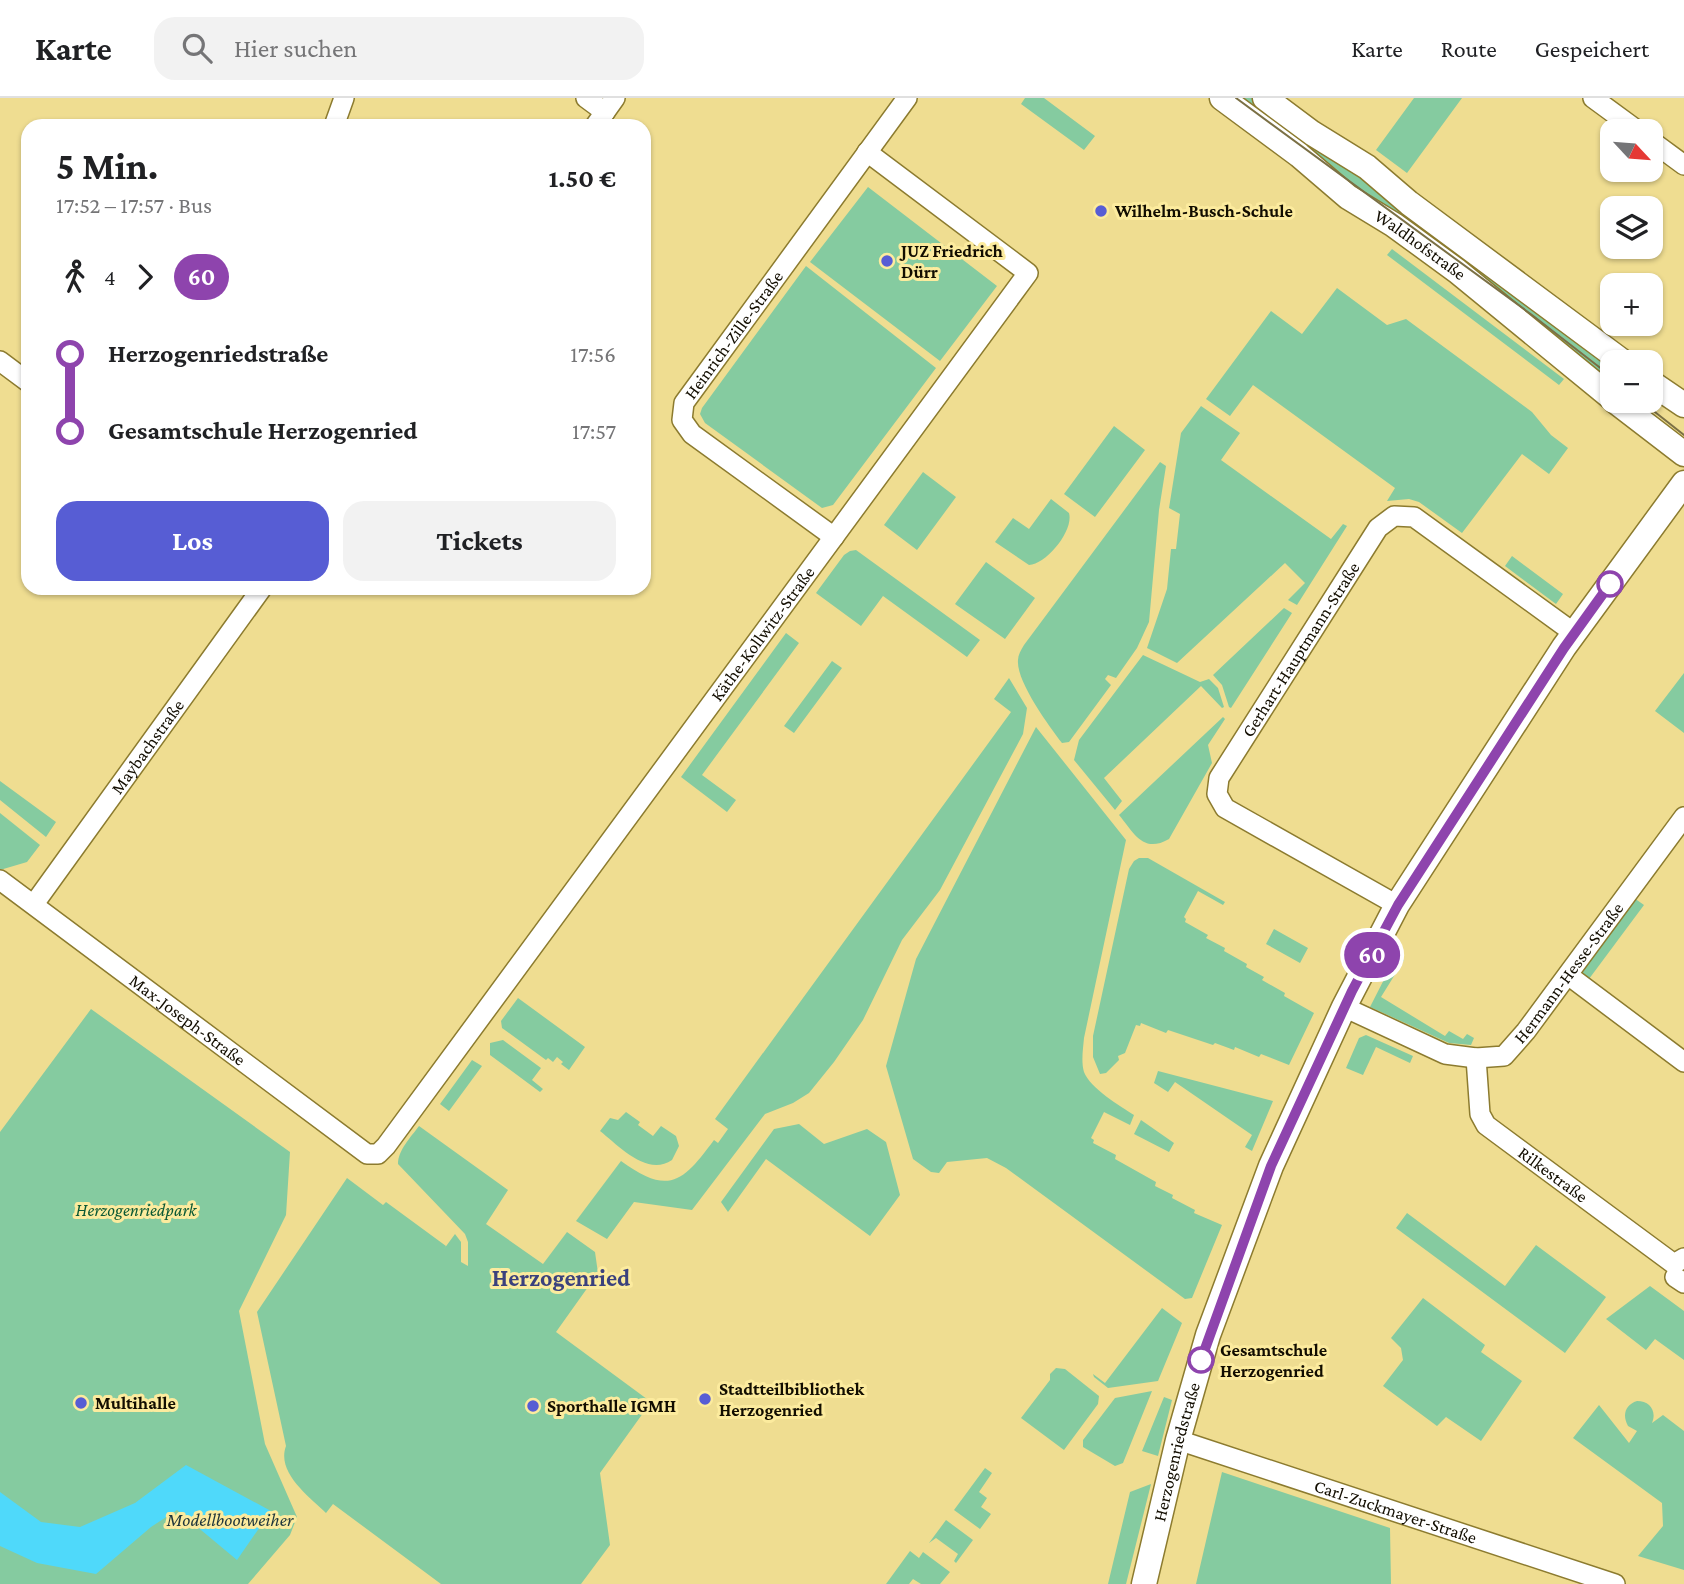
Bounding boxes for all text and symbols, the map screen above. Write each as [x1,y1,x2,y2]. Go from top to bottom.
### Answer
search box [154,17,644,80]
icon: search [178,29,216,67]
text: Karte [35,30,112,67]
text: Hier suchen [234,34,357,63]
text: Karte [1351,35,1403,62]
text: Route [1441,35,1497,62]
text: Gespeichert [1535,35,1649,62]
north arrow [1600,119,1662,182]
map controls [1600,119,1663,413]
text: 5 Min. [56,145,158,187]
text: 1.50 € [548,164,616,193]
text: 17:52 – 17:57 · Bus [56,192,212,218]
button: layers [1600,196,1663,259]
place label: Wilhelm-Busch-Schule [1114,201,1293,221]
marker: Wilhelm-Busch-Schule [1093,203,1109,219]
street label: Waldhofstraße [1371,206,1470,284]
place label: JUZ Friedrich Dürr [899,241,1004,282]
marker: JUZ Friedrich Dürr [879,253,895,269]
icon: walk [56,258,94,296]
icon: forward [126,258,164,296]
text: 60 [188,263,215,290]
text: 4 [104,264,116,290]
street label: Heinrich-Zille-Straße [680,267,787,403]
button: + [1600,273,1663,336]
text: Herzogenriedstraße [108,339,328,368]
text: 17:56 [570,341,616,367]
button: − [1600,350,1663,413]
text: Gesamtschule Herzogenried [108,416,418,445]
text: 17:57 [572,418,616,444]
button: Los [56,501,329,581]
button: Tickets [343,501,616,581]
street label: Gerhart-Hauptmann-Straße [1238,558,1364,741]
street label: Käthe-Kollwitz-Straße [707,563,819,705]
unlabelled marker [1597,571,1623,597]
street label: Maybachstraße [107,696,188,798]
street label: Hermann-Hesse-Straße [1510,899,1627,1047]
line badge: 60 [1340,932,1404,978]
text: 60 [1358,941,1386,968]
street label: Max-Joseph-Straße [126,970,250,1070]
street label: Rilkestraße [1514,1142,1592,1207]
park label: Herzogenriedpark [76,1200,198,1220]
district label: Herzogenried [492,1264,630,1291]
place label: Gesamtschule Herzogenried [1220,1340,1327,1381]
marker: Gesamtschule Herzogenried [1188,1347,1214,1373]
place label: Stadtteilbibliothek Herzogenried [719,1379,864,1420]
street label: Herzogenriedstraße [1149,1380,1204,1523]
marker: Stadtteilbibliothek Herzogenried [697,1391,713,1407]
place label: Multihalle [95,1393,176,1413]
marker: Multihalle [73,1395,89,1411]
place label: Sporthalle IGMH [547,1396,676,1416]
marker: Sporthalle IGMH [525,1398,541,1414]
street label: Carl-Zuckmayer-Straße [1312,1476,1479,1548]
water label: Modellbootweiher [166,1509,295,1530]

